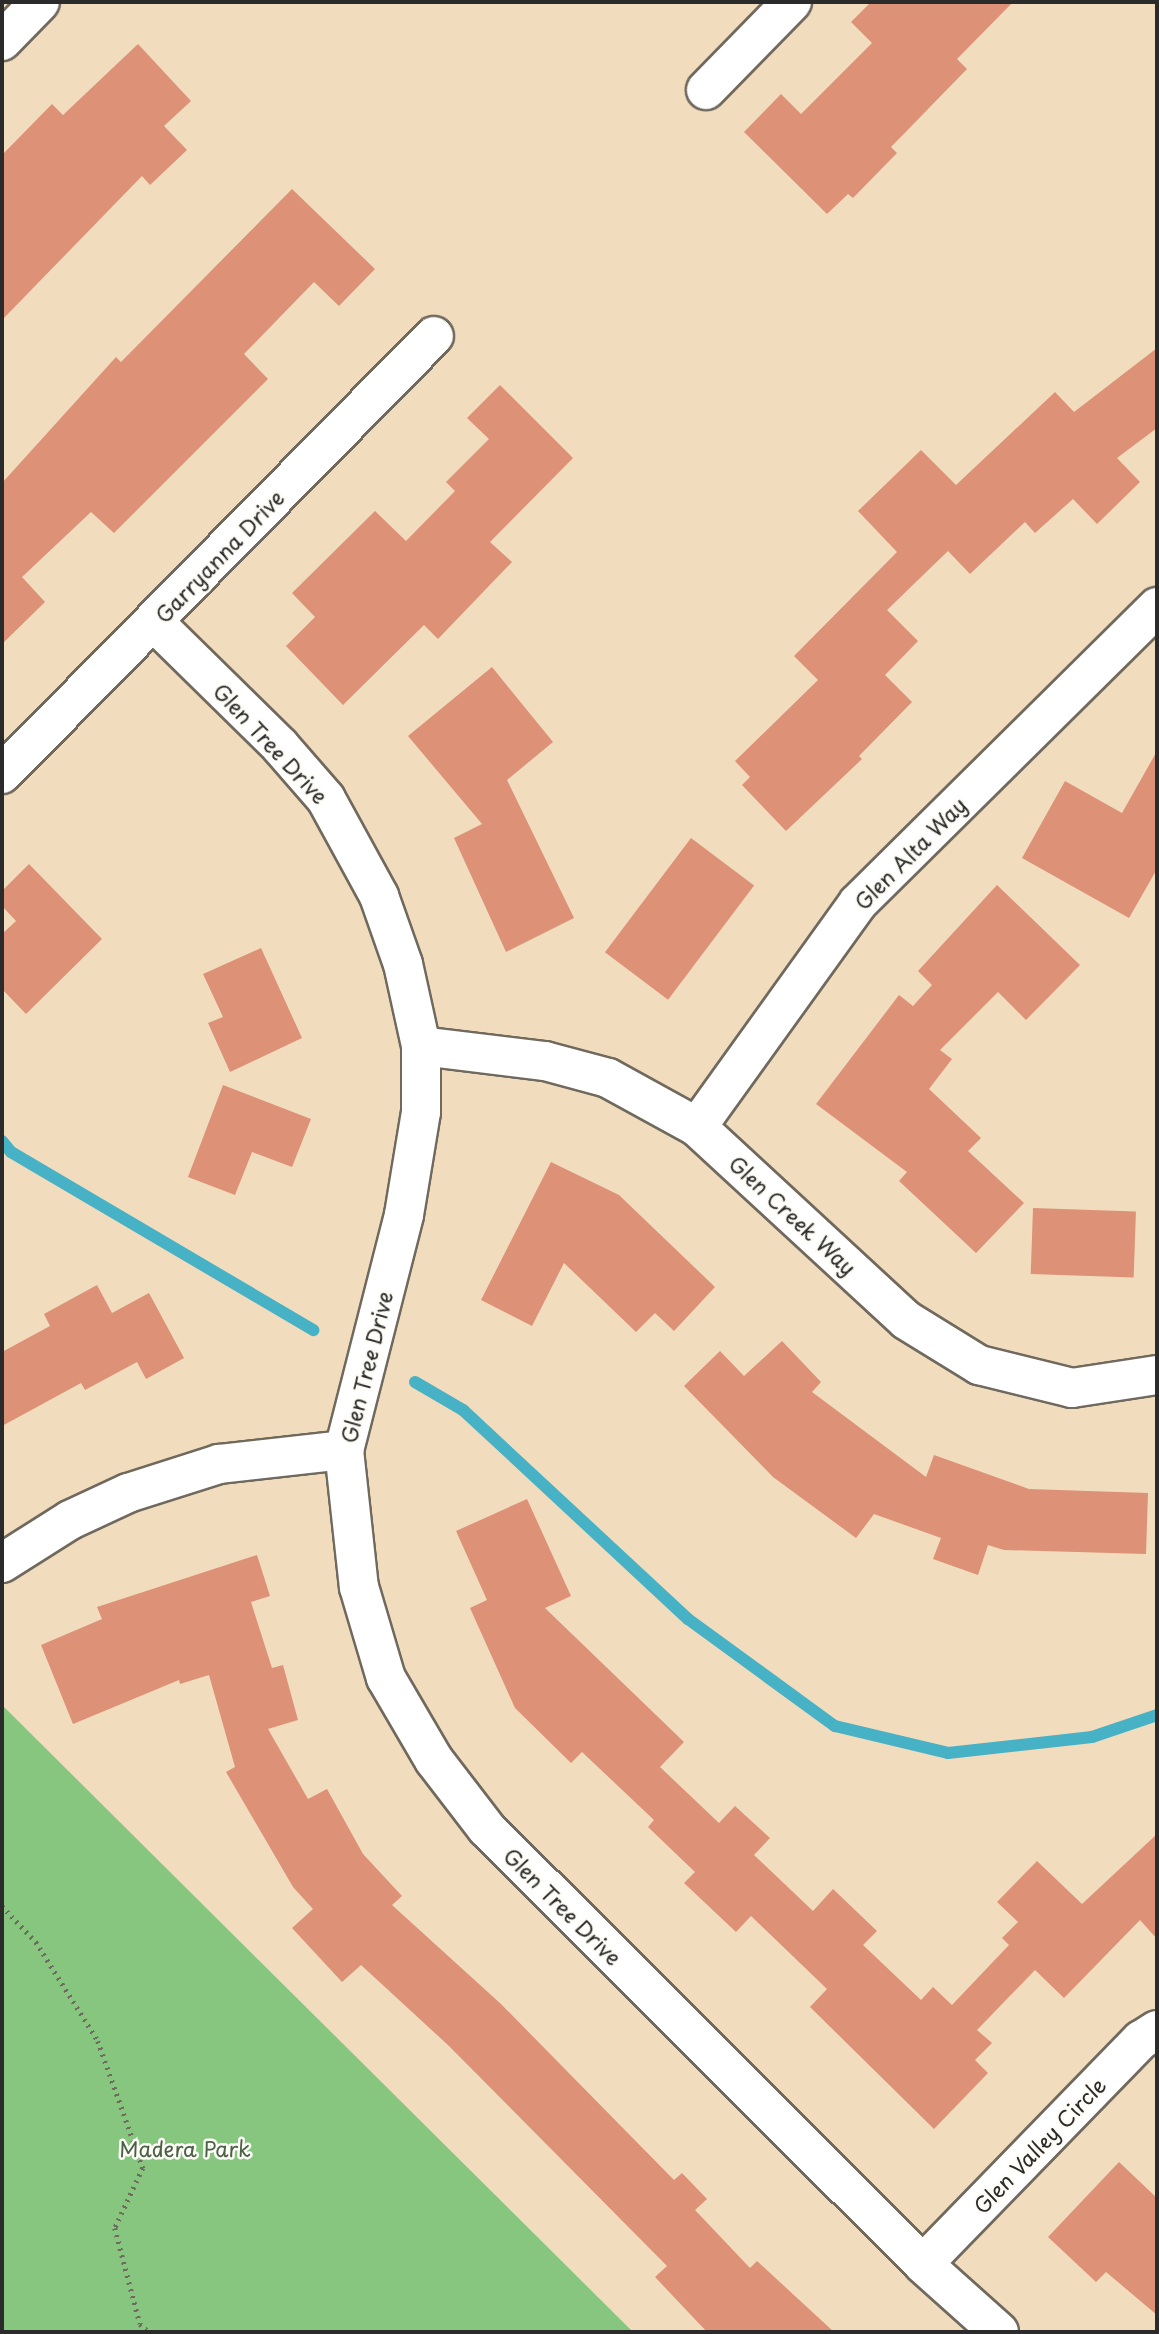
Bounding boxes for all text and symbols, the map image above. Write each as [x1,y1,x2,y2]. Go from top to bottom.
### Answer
street label: Garryanna Drive [150,485,288,627]
street label: Glen Tree Drive [207,676,335,810]
street label: Glen Alta Way [848,791,972,915]
street label: Glen Creek Way [723,1149,863,1281]
street label: Glen Tree Drive [334,1286,398,1448]
street label: Glen Tree Drive [498,1841,628,1971]
street label: Glen Valley Circle [967,2071,1111,2219]
park label: Madera Park [119,2135,251,2161]

